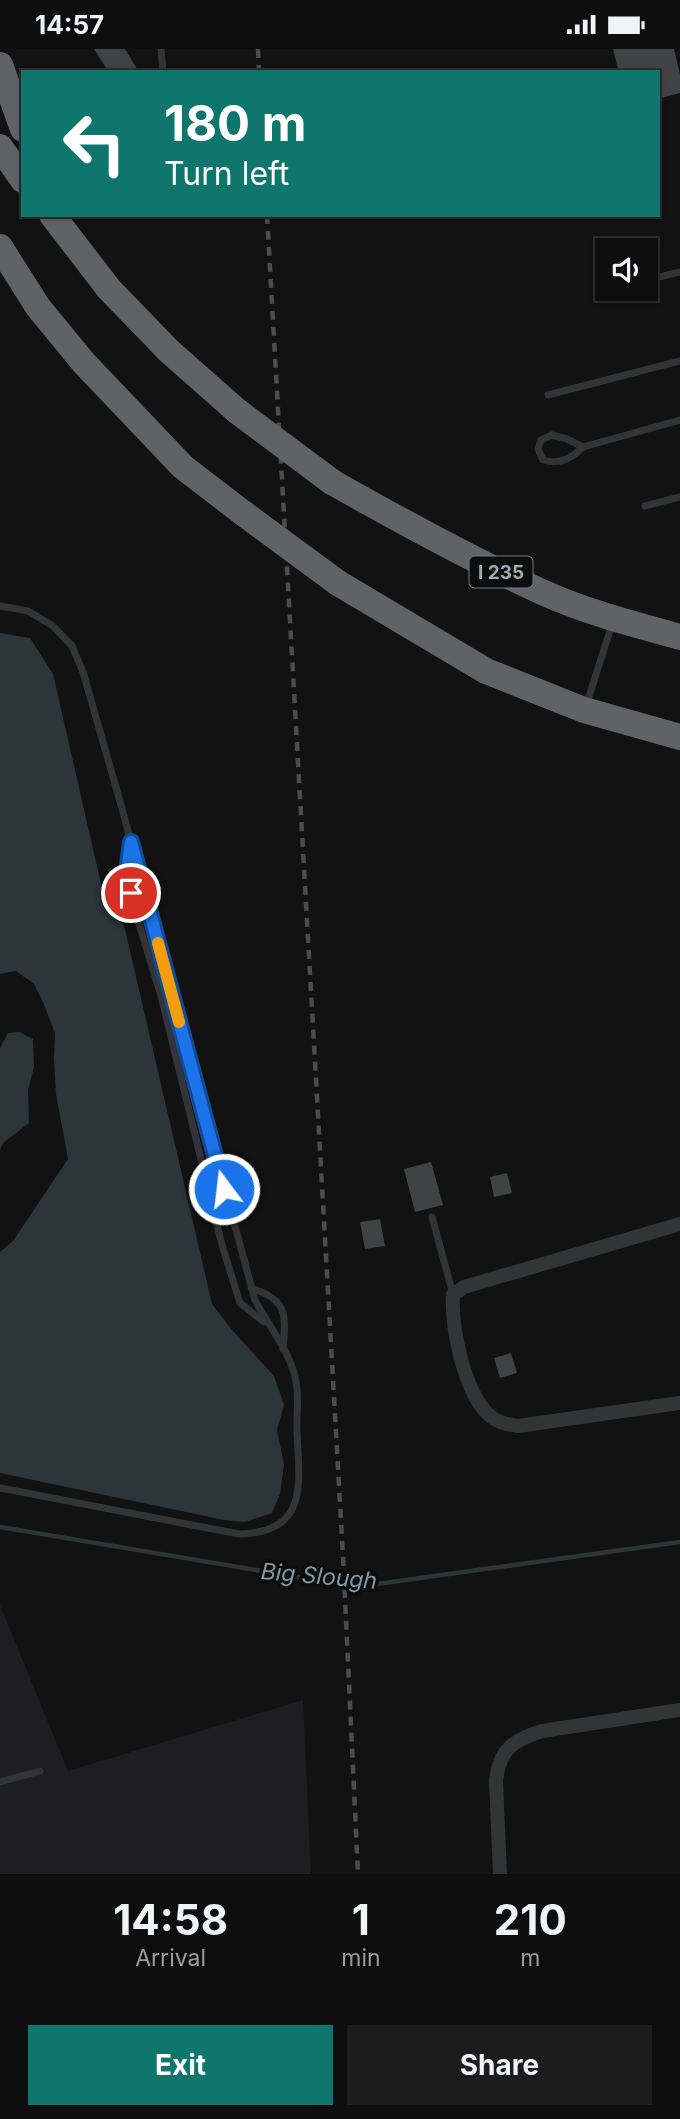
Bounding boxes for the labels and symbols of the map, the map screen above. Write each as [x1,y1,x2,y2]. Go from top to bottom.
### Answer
road number: I 235 [470,557,532,587]
pin [101,863,161,923]
position arrow [187,1152,261,1226]
water label: Big Slough [260,1557,378,1595]

